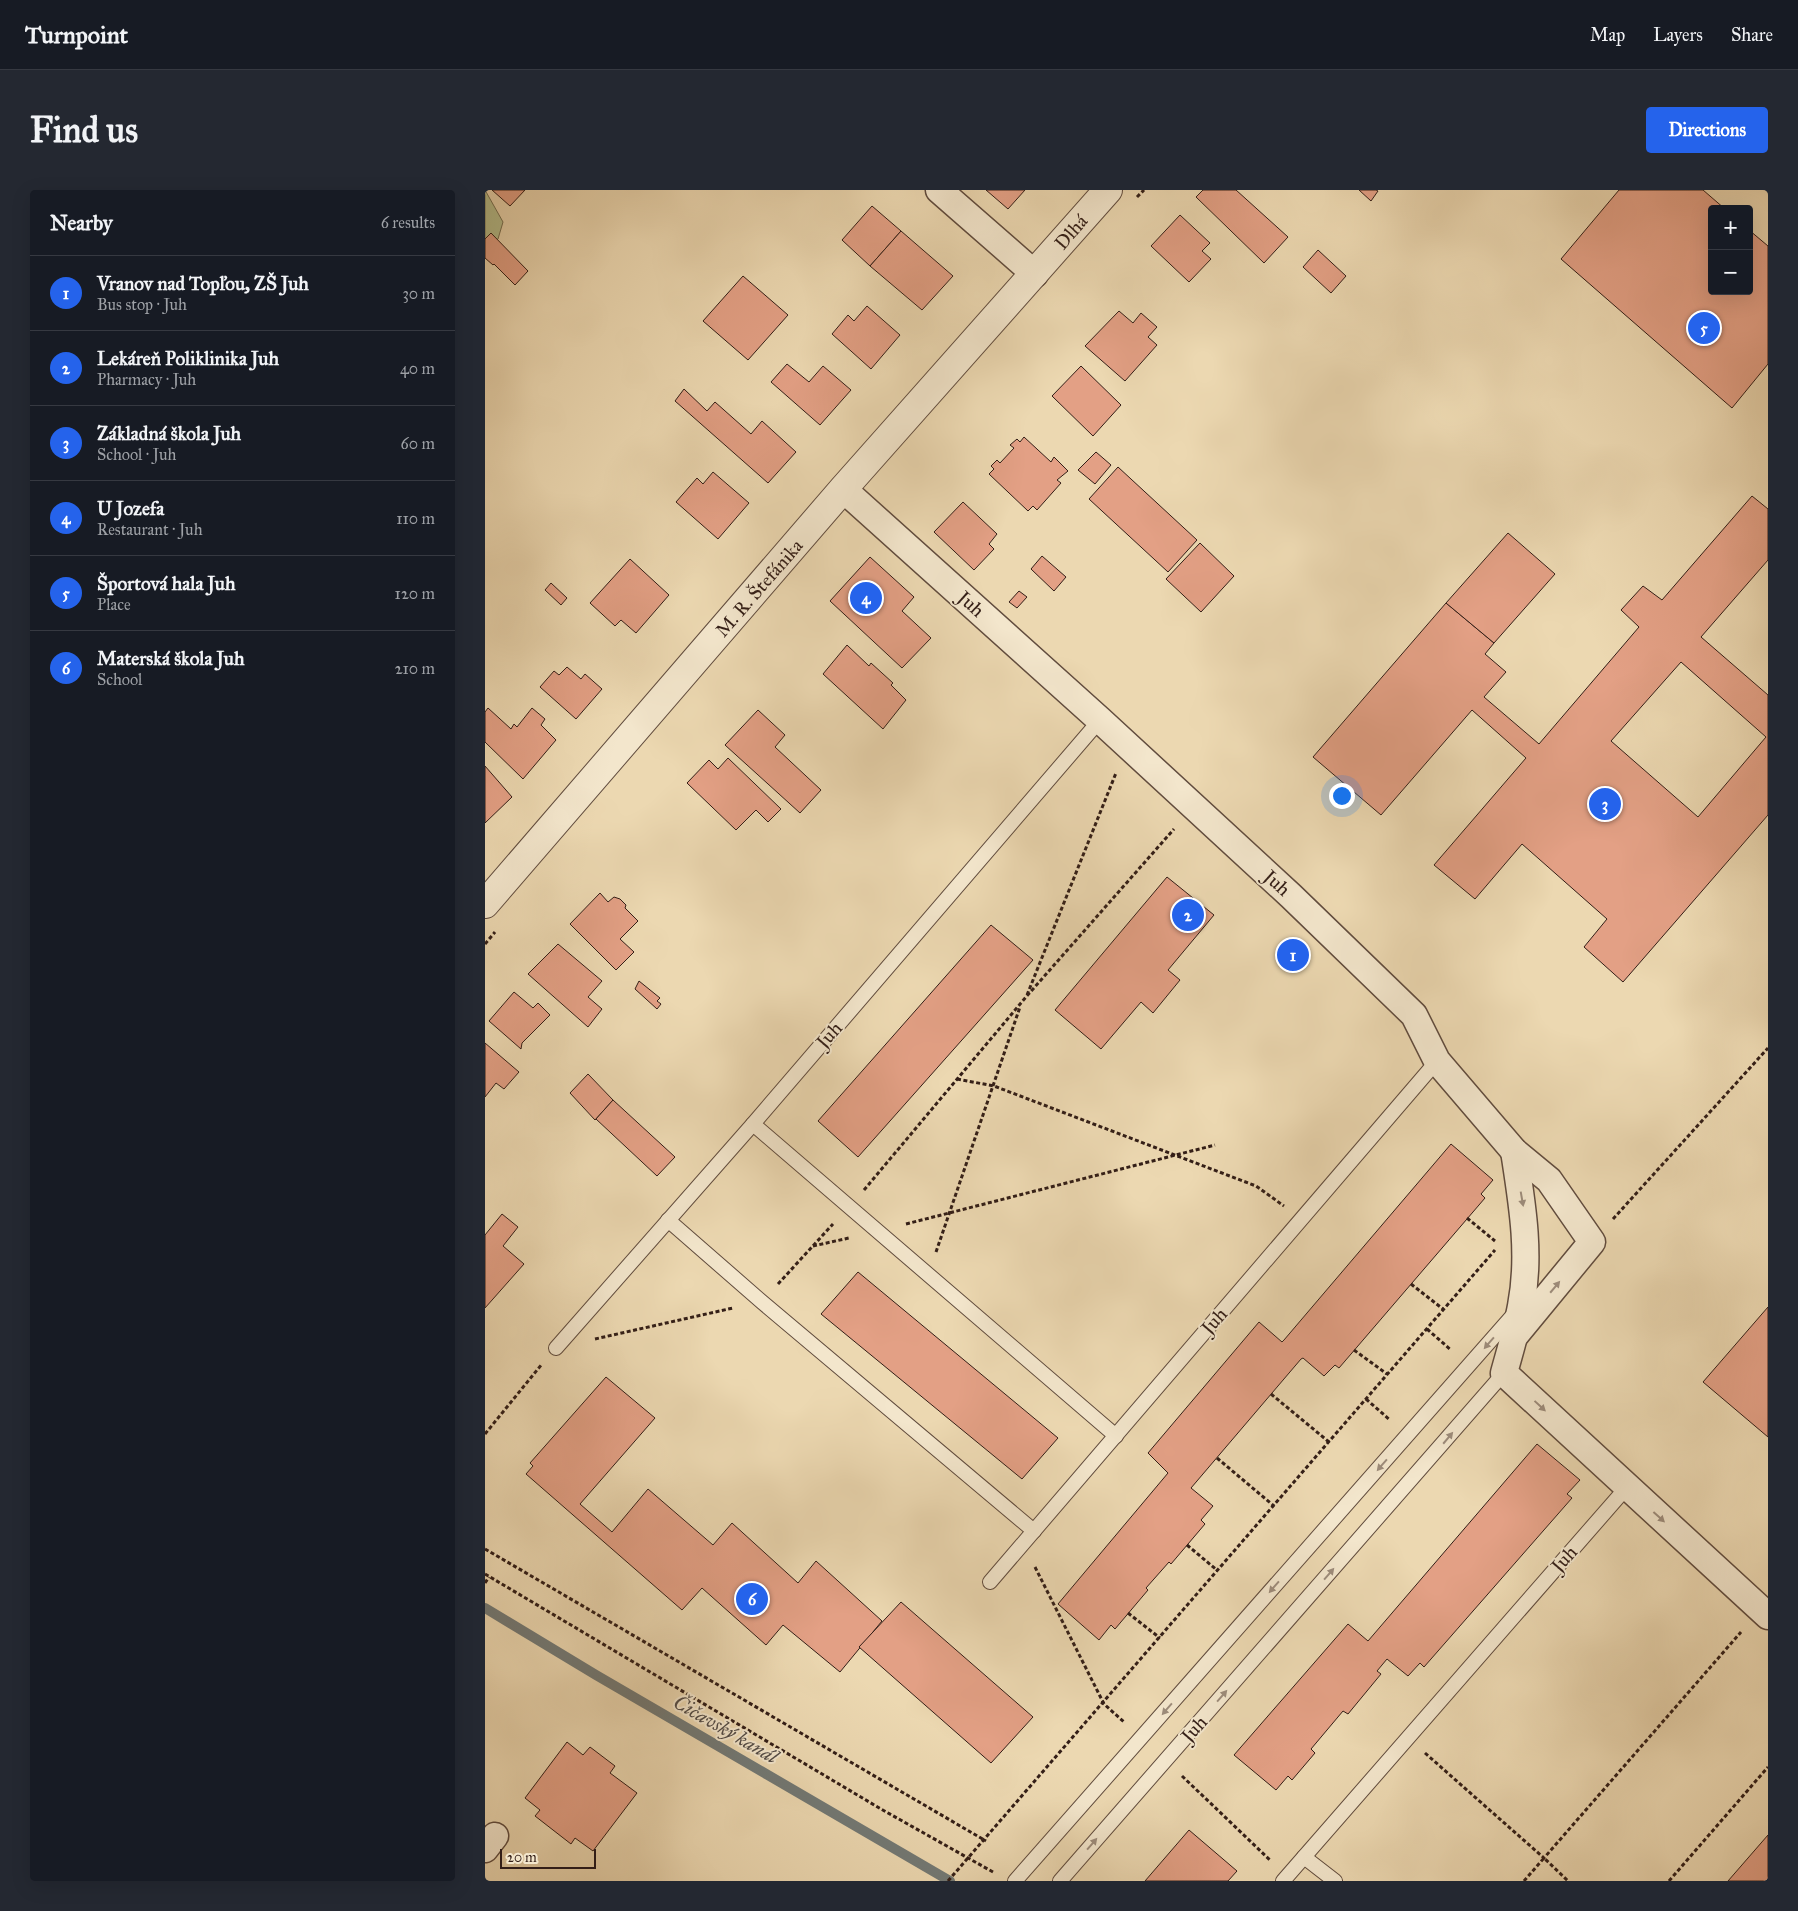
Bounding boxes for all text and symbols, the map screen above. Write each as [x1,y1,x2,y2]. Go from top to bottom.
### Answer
text: Turnpoint [25,20,128,50]
text: Map [1590,24,1625,46]
text: Layers [1653,24,1703,46]
text: Share [1731,24,1773,46]
button: Directions [1646,107,1768,153]
text: Find us [30,109,138,152]
map controls [1708,205,1753,295]
button: + [1708,205,1753,250]
street label: Dlhá [1050,209,1093,254]
text: Nearby [50,210,113,236]
text: 6 results [381,213,435,232]
button: − [1708,250,1753,295]
text: Vranov nad Topľou, ZŠ Juh [97,272,309,295]
text: 1 [63,284,69,303]
text: 30 m [402,284,435,303]
text: Bus stop · Juh [97,295,187,314]
pin: 5 [1688,309,1720,347]
text: Lekáreň Poliklinika Juh [97,347,279,370]
text: 2 [62,359,70,378]
text: 40 m [400,359,435,378]
text: Pharmacy · Juh [97,370,196,389]
text: Základná škola Juh [97,422,241,445]
text: 3 [63,434,69,453]
text: 60 m [401,434,435,453]
text: School · Juh [97,445,176,464]
text: U Jozefa [97,497,164,520]
text: 4 [62,509,70,528]
text: 110 m [396,509,435,528]
text: Restaurant · Juh [97,520,203,539]
street label: M. R. Štefánika [710,534,808,642]
text: Športová hala Juh [97,572,235,595]
pin: 4 [850,579,882,617]
text: 5 [62,584,70,603]
text: 120 m [395,584,435,603]
street label: Juh [951,585,989,623]
text: Place [97,595,131,614]
text: Materská škola Juh [97,647,245,670]
text: 6 [62,659,70,678]
text: 210 m [395,659,435,678]
text: School [97,670,142,689]
your location [1329,783,1355,809]
pin: 3 [1589,785,1621,823]
street label: Juh [1257,864,1295,902]
pin: 2 [1172,896,1204,934]
pin: 1 [1277,936,1309,974]
street label: Juh [810,1017,848,1055]
one-way arrow [1518,1191,1526,1207]
one-way arrow [1549,1280,1560,1293]
street label: Juh [1195,1303,1233,1341]
one-way arrow [1483,1336,1495,1348]
one-way arrow [1534,1400,1546,1412]
one-way arrow [1442,1432,1453,1445]
one-way arrow [1376,1458,1387,1471]
one-way arrow [1653,1511,1665,1523]
street label: Juh [1545,1541,1583,1579]
one-way arrow [1324,1568,1335,1581]
pin: 6 [736,1580,768,1618]
one-way arrow [1269,1580,1280,1593]
water label: Čičavský kanál [670,1688,785,1769]
one-way arrow [1217,1690,1228,1703]
one-way arrow [1161,1702,1173,1714]
street label: Juh [1175,1711,1213,1749]
one-way arrow [1086,1839,1098,1851]
scale bar [500,1846,596,1869]
text: 20 m [507,1849,537,1866]

